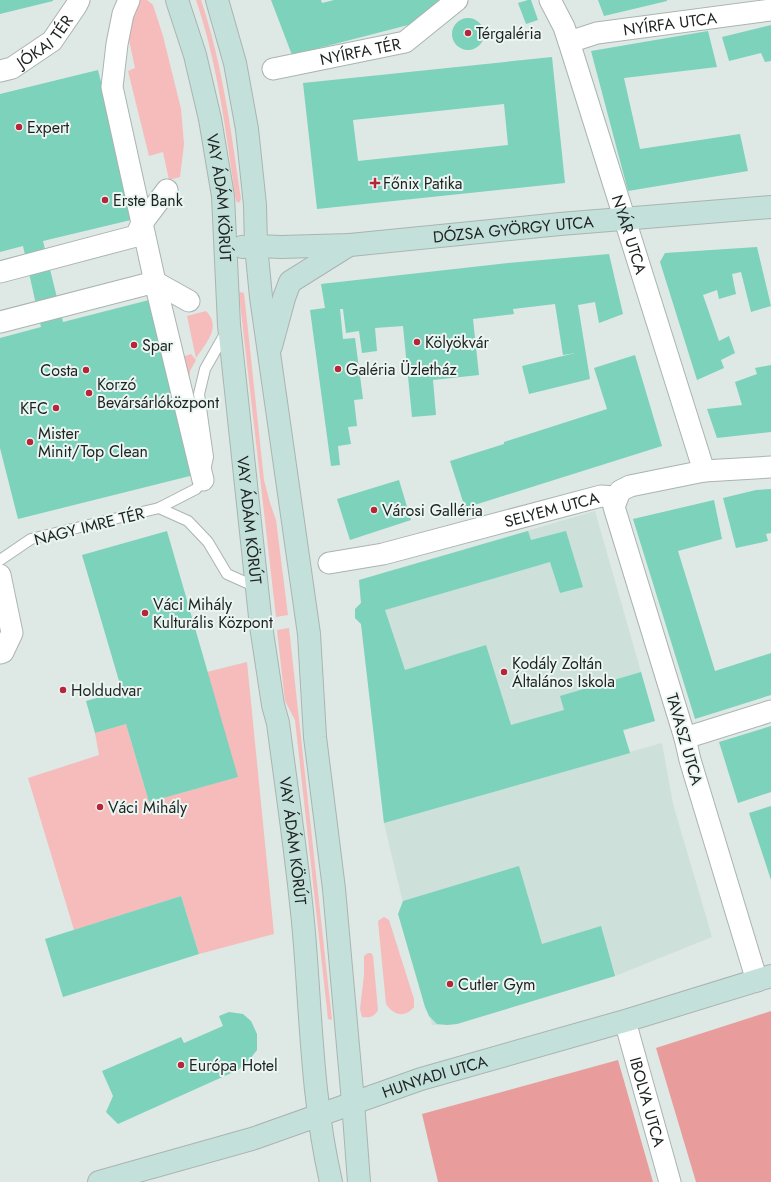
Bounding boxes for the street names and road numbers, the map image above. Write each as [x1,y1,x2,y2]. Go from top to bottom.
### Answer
street label: NYÍRFA UTCA [622,6,719,41]
street label: JÓKAI TÉR [10,11,79,75]
street label: NYÍRFA TÉR [318,32,403,71]
street label: VAY ÁDÁM KÖRÚT [201,132,237,263]
street label: NYÁR UTCA [606,192,653,278]
street label: DÓZSA GYÖRGY UTCA [432,210,595,249]
street label: VAY ÁDÁM KÖRÚT [231,455,268,586]
street label: SELYEM UTCA [502,486,602,533]
street label: NAGY IMRE TÉR [32,502,147,551]
street label: TAVASZ UTCA [660,691,709,788]
street label: VAY ÁDÁM KÖRÚT [273,775,312,907]
street label: HUNYADI UTCA [379,1050,491,1104]
street label: IBOLYA UTCA [624,1054,671,1150]

